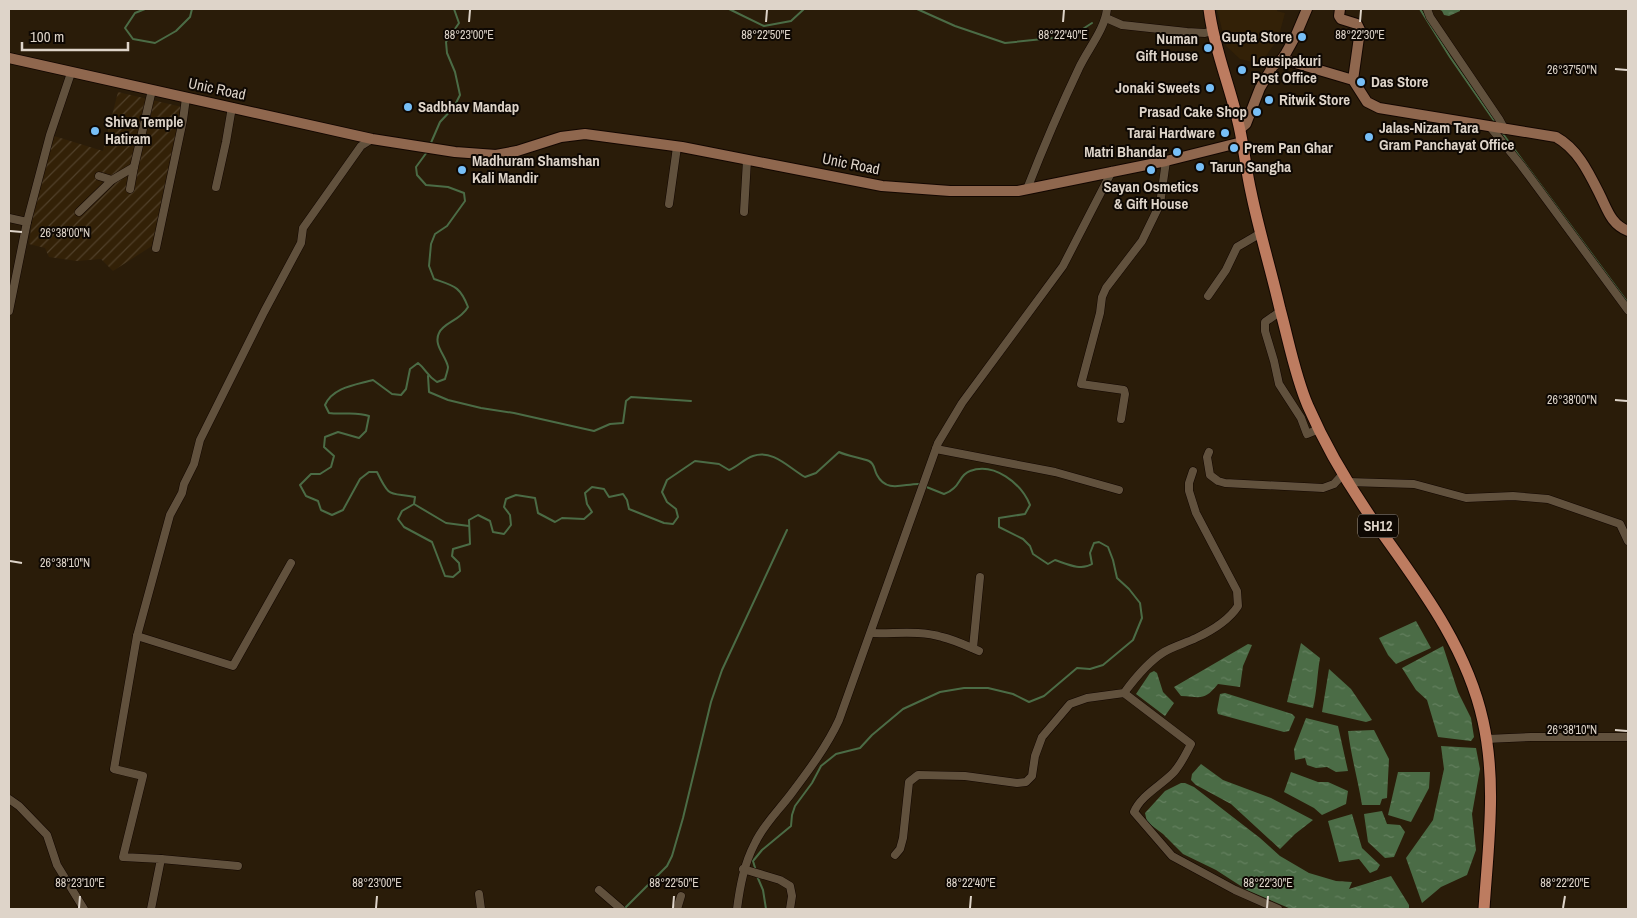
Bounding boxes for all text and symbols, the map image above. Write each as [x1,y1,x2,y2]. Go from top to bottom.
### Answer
scale bar [22,20,129,52]
text: 100 m [30,26,64,47]
place label: Gupta Store [1222,26,1292,47]
text: 88°23'00"E [444,27,494,43]
text: 88°22'50"E [741,27,791,43]
text: 88°22'40"E [1038,27,1088,43]
text: 88°22'30"E [1335,27,1385,43]
place label: Numan Gift House [1136,28,1198,66]
marker: Gupta Store [1296,31,1308,43]
marker: Numan Gift House [1202,42,1214,54]
place label: Leusipakuri Post Office [1252,50,1321,88]
text: 26°37'50"N [1547,62,1597,78]
marker: Leusipakuri Post Office [1236,64,1248,76]
place label: Das Store [1371,71,1429,92]
street label: Unic Road [186,72,248,105]
marker: Das Store [1355,76,1367,88]
place label: Jonaki Sweets [1115,77,1200,98]
marker: Jonaki Sweets [1204,82,1216,94]
place label: Ritwik Store [1279,89,1350,110]
marker: Ritwik Store [1263,94,1275,106]
place label: Sadbhav Mandap [418,96,519,117]
marker: Sadbhav Mandap [402,101,414,113]
place label: Prasad Cake Shop [1139,101,1247,122]
marker: Prasad Cake Shop [1251,106,1263,118]
place label: Shiva Temple Hatiram [105,111,184,149]
place label: Jalas-Nizam Tara Gram Panchayat Office [1379,117,1515,155]
place label: Tarai Hardware [1127,122,1215,143]
marker: Shiva Temple Hatiram [89,125,101,137]
marker: Tarai Hardware [1219,127,1231,139]
marker: Jalas-Nizam Tara Gram Panchayat Office [1363,131,1375,143]
place label: Prem Pan Ghar [1244,137,1333,158]
place label: Matri Bhandar [1084,141,1167,162]
marker: Prem Pan Ghar [1228,142,1240,154]
marker: Matri Bhandar [1171,146,1183,158]
street label: Unic Road [821,148,882,179]
place label: Madhuram Shamshan Kali Mandir [472,150,600,188]
place label: Tarun Sangha [1210,156,1291,177]
marker: Tarun Sangha [1194,161,1206,173]
marker: Madhuram Shamshan Kali Mandir [456,164,468,176]
marker: Sayan Osmetics & Gift House [1145,164,1157,176]
place label: Sayan Osmetics & Gift House [1103,176,1199,214]
text: 26°38'00"N [40,225,90,241]
text: 26°38'00"N [1547,392,1597,408]
road number: SH12 [1358,514,1398,538]
text: 26°38'10"N [40,555,90,571]
text: 26°38'10"N [1547,722,1597,738]
text: 88°23'10"E [55,875,105,891]
text: 88°23'00"E [352,875,402,891]
text: 88°22'50"E [649,875,699,891]
text: 88°22'40"E [946,875,996,891]
text: 88°22'30"E [1243,875,1293,891]
text: 88°22'20"E [1540,875,1590,891]

